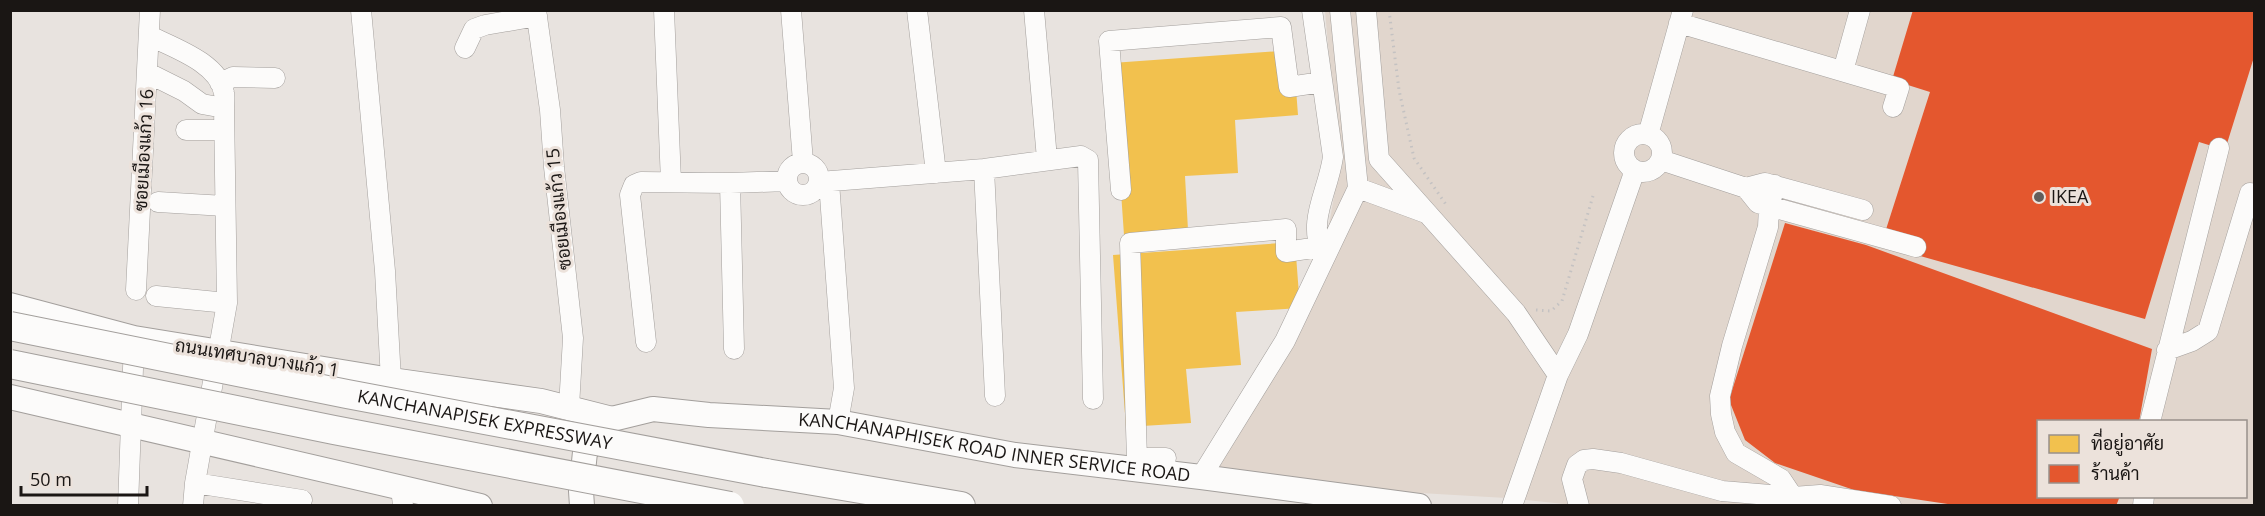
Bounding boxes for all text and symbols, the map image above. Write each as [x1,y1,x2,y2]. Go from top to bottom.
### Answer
street label: ซอยเมืองแก้ว 16 [128,88,158,212]
street label: ซอยเมืองแก้ว 15 [540,147,576,271]
place label: IKEA [2051,184,2089,208]
marker: IKEA [2032,190,2046,204]
street label: ถนนเทศบาลบางแก้ว 1 [173,332,341,382]
street label: KANCHANAPISEK EXPRESSWAY [356,383,615,455]
street label: KANCHANAPHISEK ROAD INNER SERVICE ROAD [798,407,1192,487]
legend [2037,420,2247,498]
text: ที่อยู่อาศัย [2091,428,2164,457]
scale bar [21,459,147,497]
text: ร้านค้า [2091,461,2140,485]
text: 50 m [30,467,72,491]

